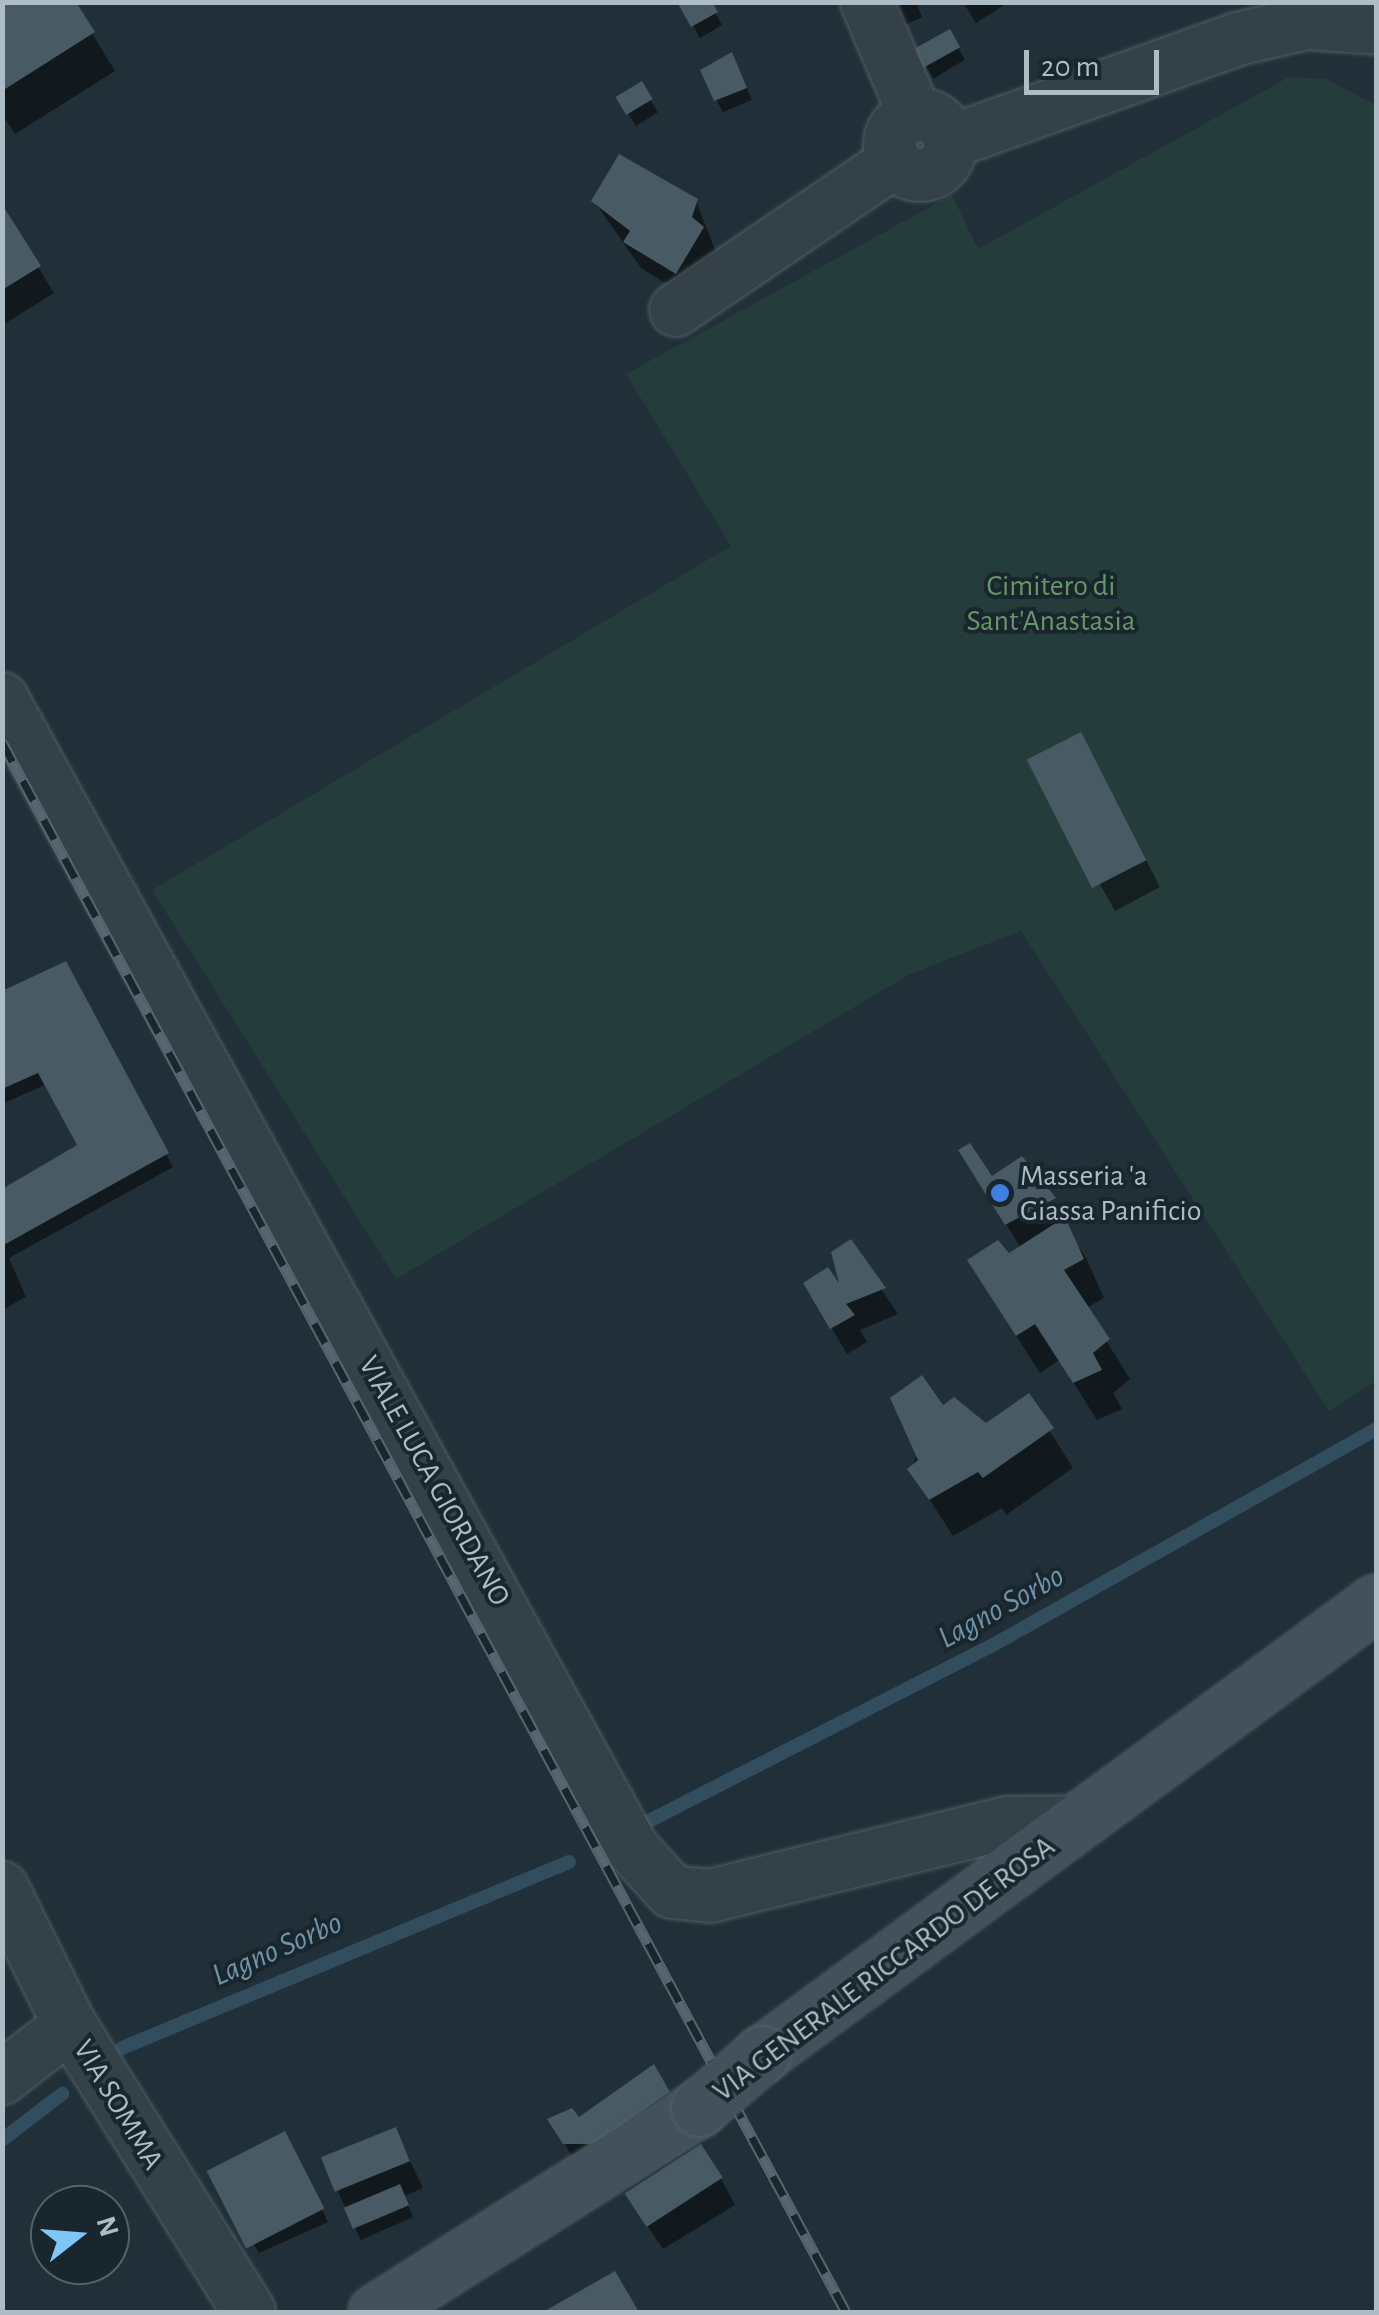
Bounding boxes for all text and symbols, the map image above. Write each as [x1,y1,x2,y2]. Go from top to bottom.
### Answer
scale bar [1029,30,1164,92]
text: 20 m [1041,52,1099,82]
park label: Cimitero di Sant'Anastasia [966,568,1136,638]
place label: Masseria 'a Giassa Panificio [1020,1158,1201,1228]
marker: Masseria 'a Giassa Panificio [989,1182,1011,1204]
street label: VIALE LUCA GIORDANO [350,1350,518,1612]
water label: Lagno Sorbo [931,1557,1071,1657]
street label: VIA GENERALE RICCARDO DE ROSA [706,1829,1062,2109]
water label: Lagno Sorbo [206,1903,348,1995]
street label: VIA SOMMA [65,2034,171,2176]
north arrow [30,2185,130,2285]
text: N [91,2213,123,2240]

